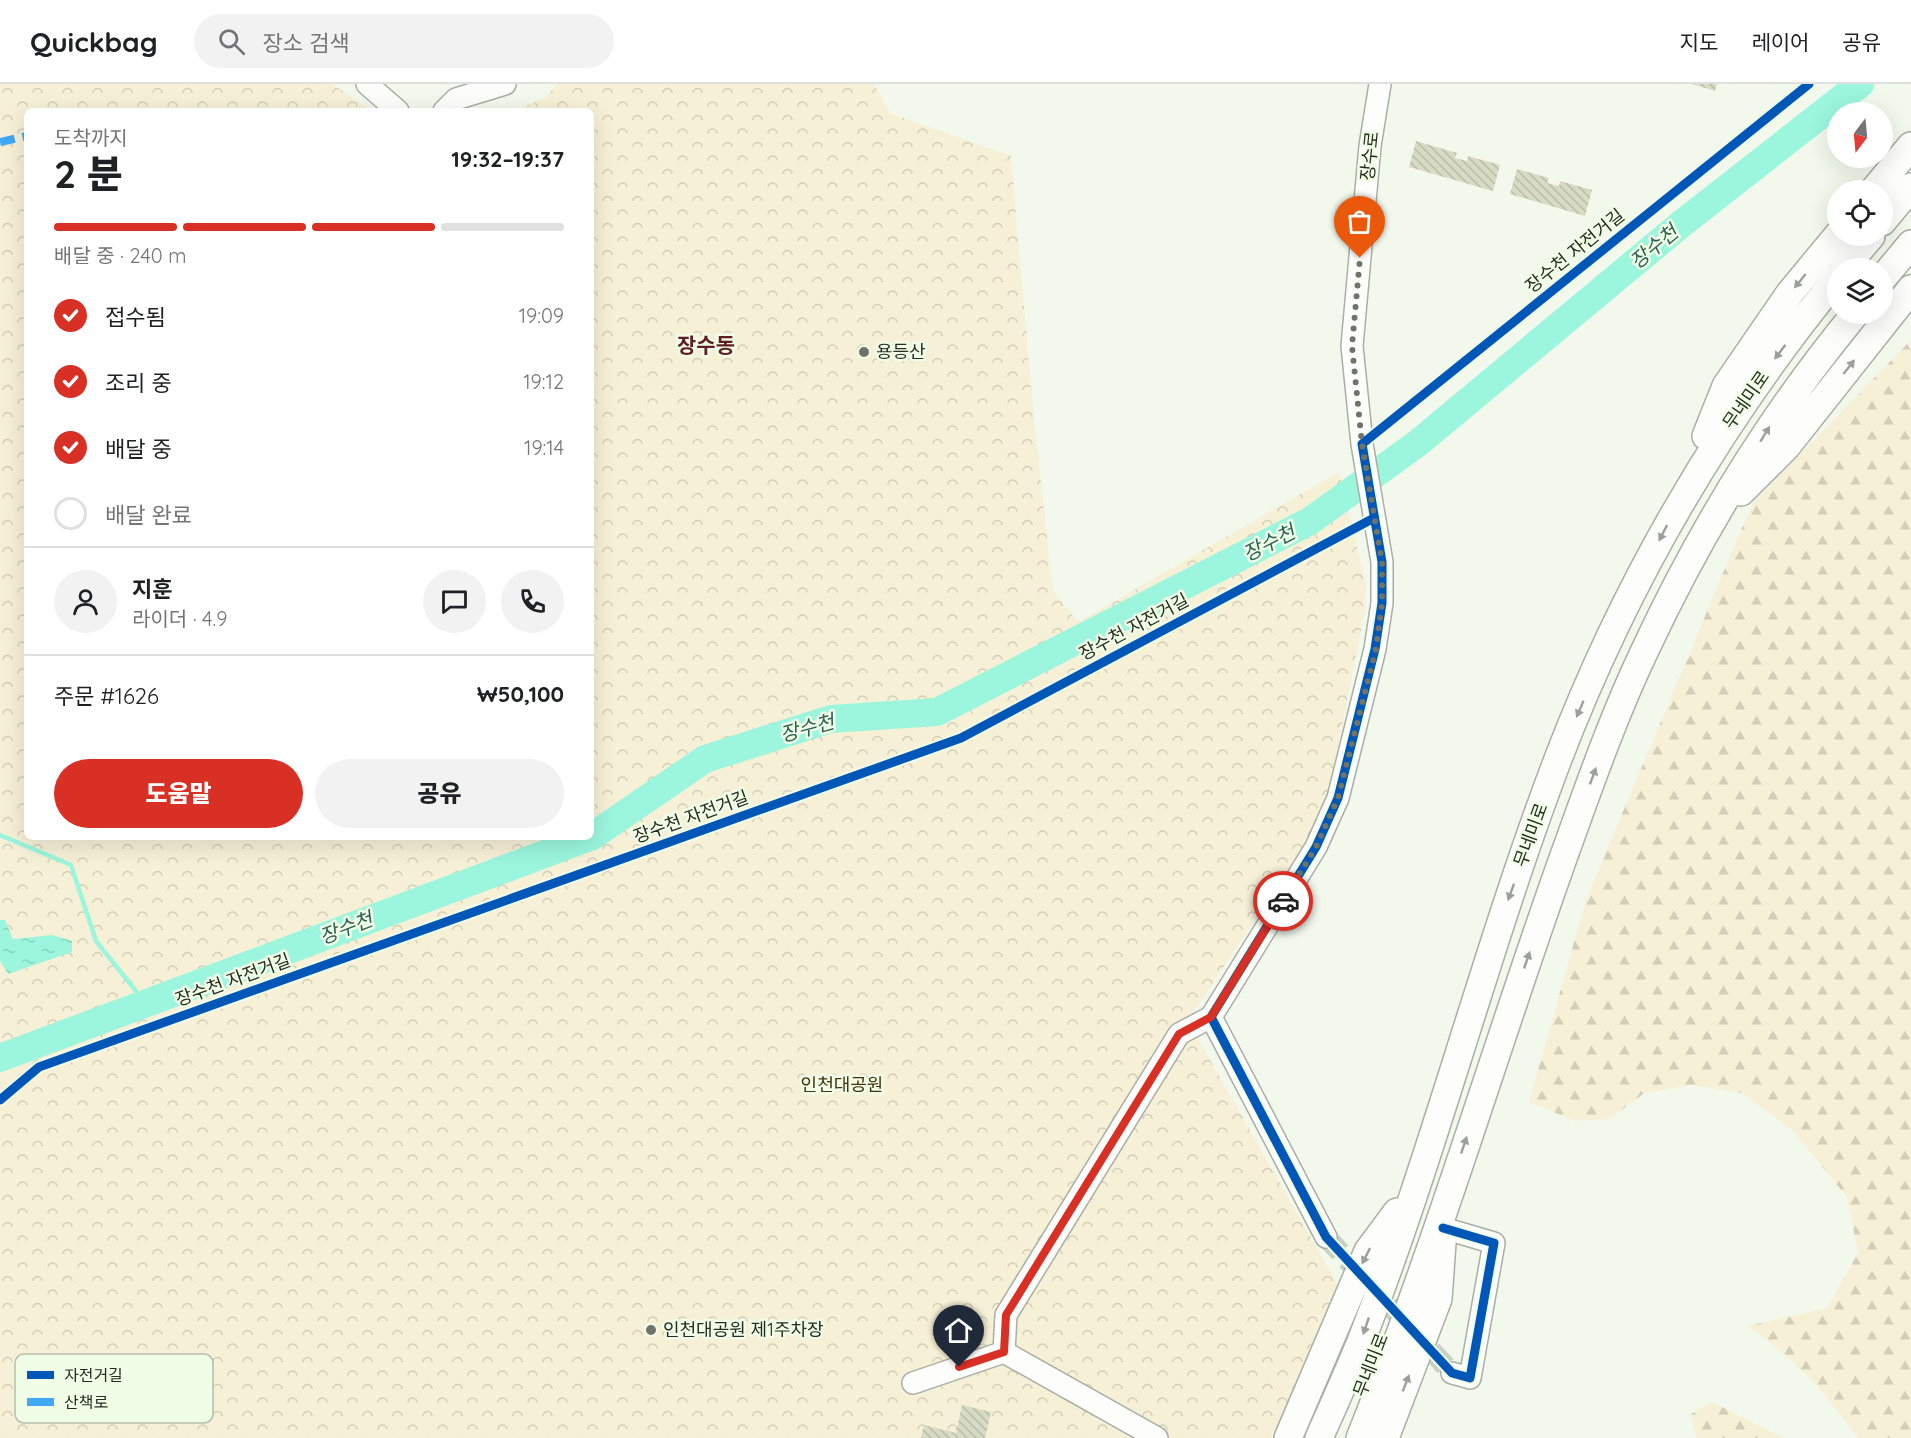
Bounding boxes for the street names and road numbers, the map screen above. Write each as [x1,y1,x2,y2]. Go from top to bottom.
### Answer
street label: 장수로 [1355,130,1384,182]
street label: 장수천 자전거길 [1520,204,1629,298]
street label: 무네미로 [1717,366,1774,433]
street label: 장수천 자전거길 [1075,588,1193,665]
street label: 장수천 자전거길 [630,785,752,848]
street label: 무네미로 [1508,800,1553,870]
street label: 장수천 자전거길 [172,948,294,1011]
street label: 무네미로 [1348,1330,1393,1400]

